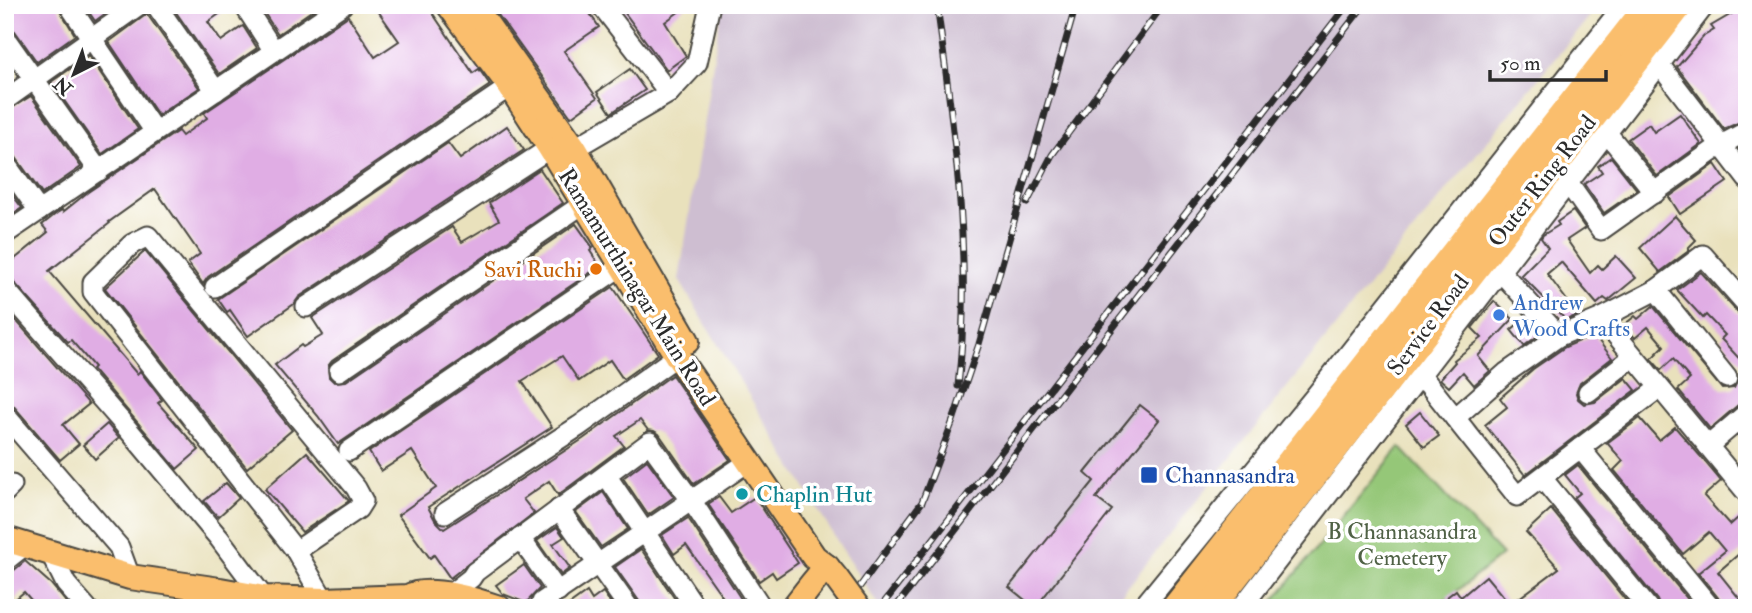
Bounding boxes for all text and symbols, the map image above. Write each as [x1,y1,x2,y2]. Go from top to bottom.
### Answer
north arrow [38,38,108,108]
scale bar [1490,38,1605,82]
text: 50 m [1500,50,1541,77]
text: N [48,71,78,101]
street label: Outer Ring Road [1481,109,1603,253]
street label: Ramamurthinagar Main Road [552,163,722,411]
place label: Savi Ruchi [484,255,582,284]
marker: Savi Ruchi [588,261,604,277]
street label: Service Road [1381,269,1475,381]
place label: Andrew Wood Crafts [1512,288,1630,343]
marker: Andrew Wood Crafts [1491,307,1507,323]
place label: Channasandra [1165,461,1296,490]
marker: Channasandra [1139,465,1159,485]
place label: Chaplin Hut [756,480,872,510]
marker: Chaplin Hut [734,486,750,502]
park label: B Channasandra Cemetery [1327,517,1478,572]

